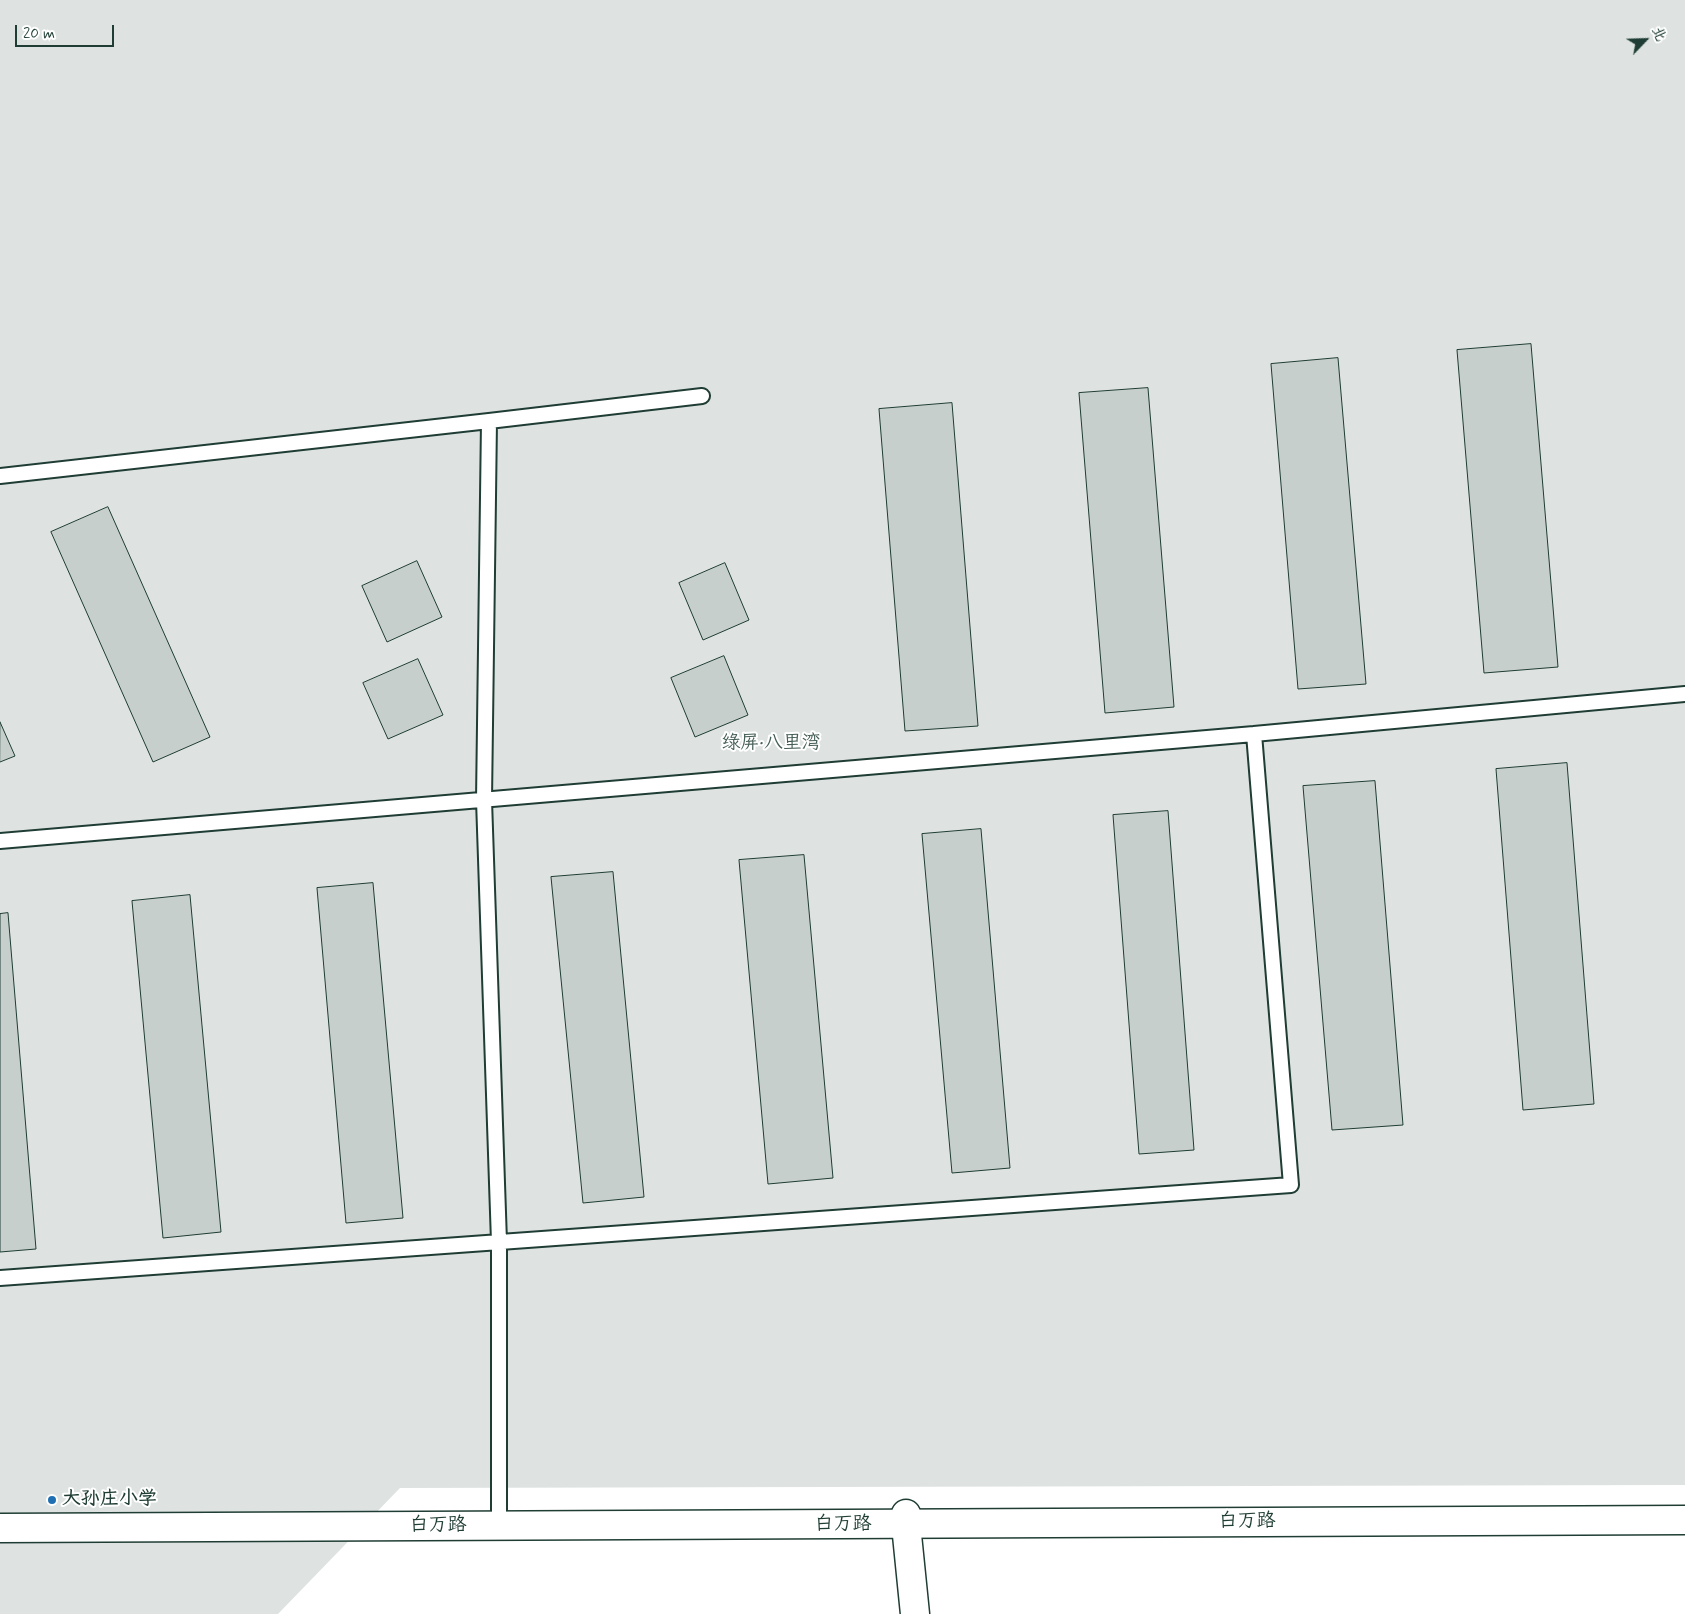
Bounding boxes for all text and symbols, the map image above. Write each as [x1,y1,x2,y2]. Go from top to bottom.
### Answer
scale bar [18,15,116,47]
north arrow [1620,15,1670,65]
text: 20 m [23,24,55,44]
text: 北 [1648,24,1670,44]
park label: 绿屏·八里湾 [721,733,821,755]
place label: 大孙庄小学 [62,1489,157,1511]
marker: 大孙庄小学 [46,1494,58,1506]
street label: 白万路 [1219,1511,1275,1533]
street label: 白万路 [815,1514,871,1536]
street label: 白万路 [410,1515,466,1537]

